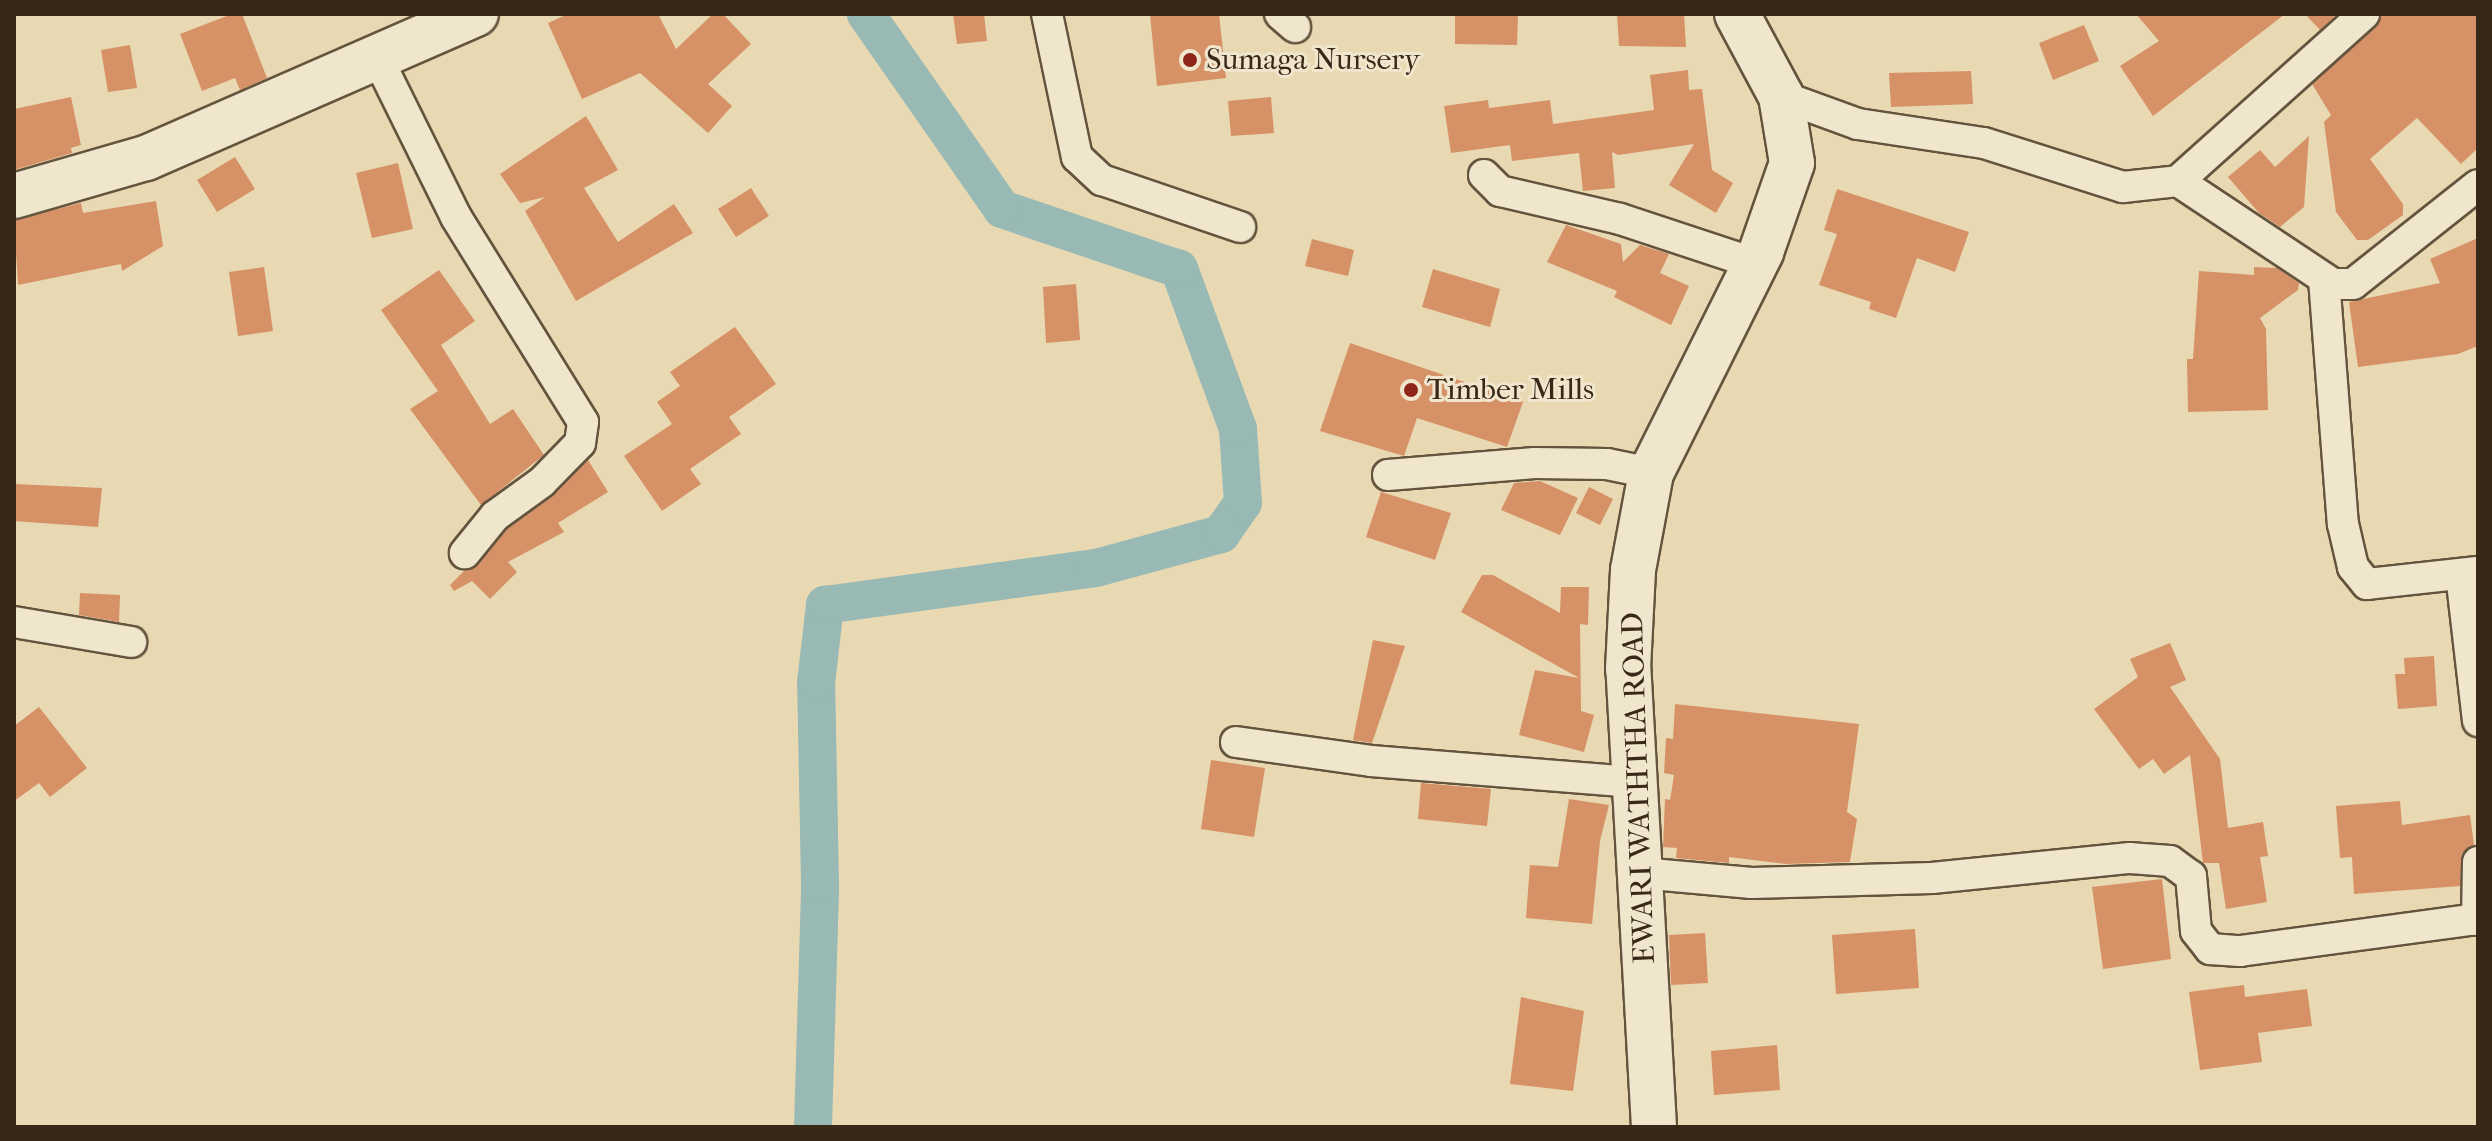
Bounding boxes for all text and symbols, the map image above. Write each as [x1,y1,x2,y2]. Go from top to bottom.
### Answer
place label: Sumaga Nursery [1206,42,1420,78]
marker: Sumaga Nursery [1181,51,1199,69]
place label: Timber Mills [1427,372,1594,408]
marker: Timber Mills [1402,381,1420,399]
street label: EWARI WATHTHA ROAD [1615,612,1663,964]

